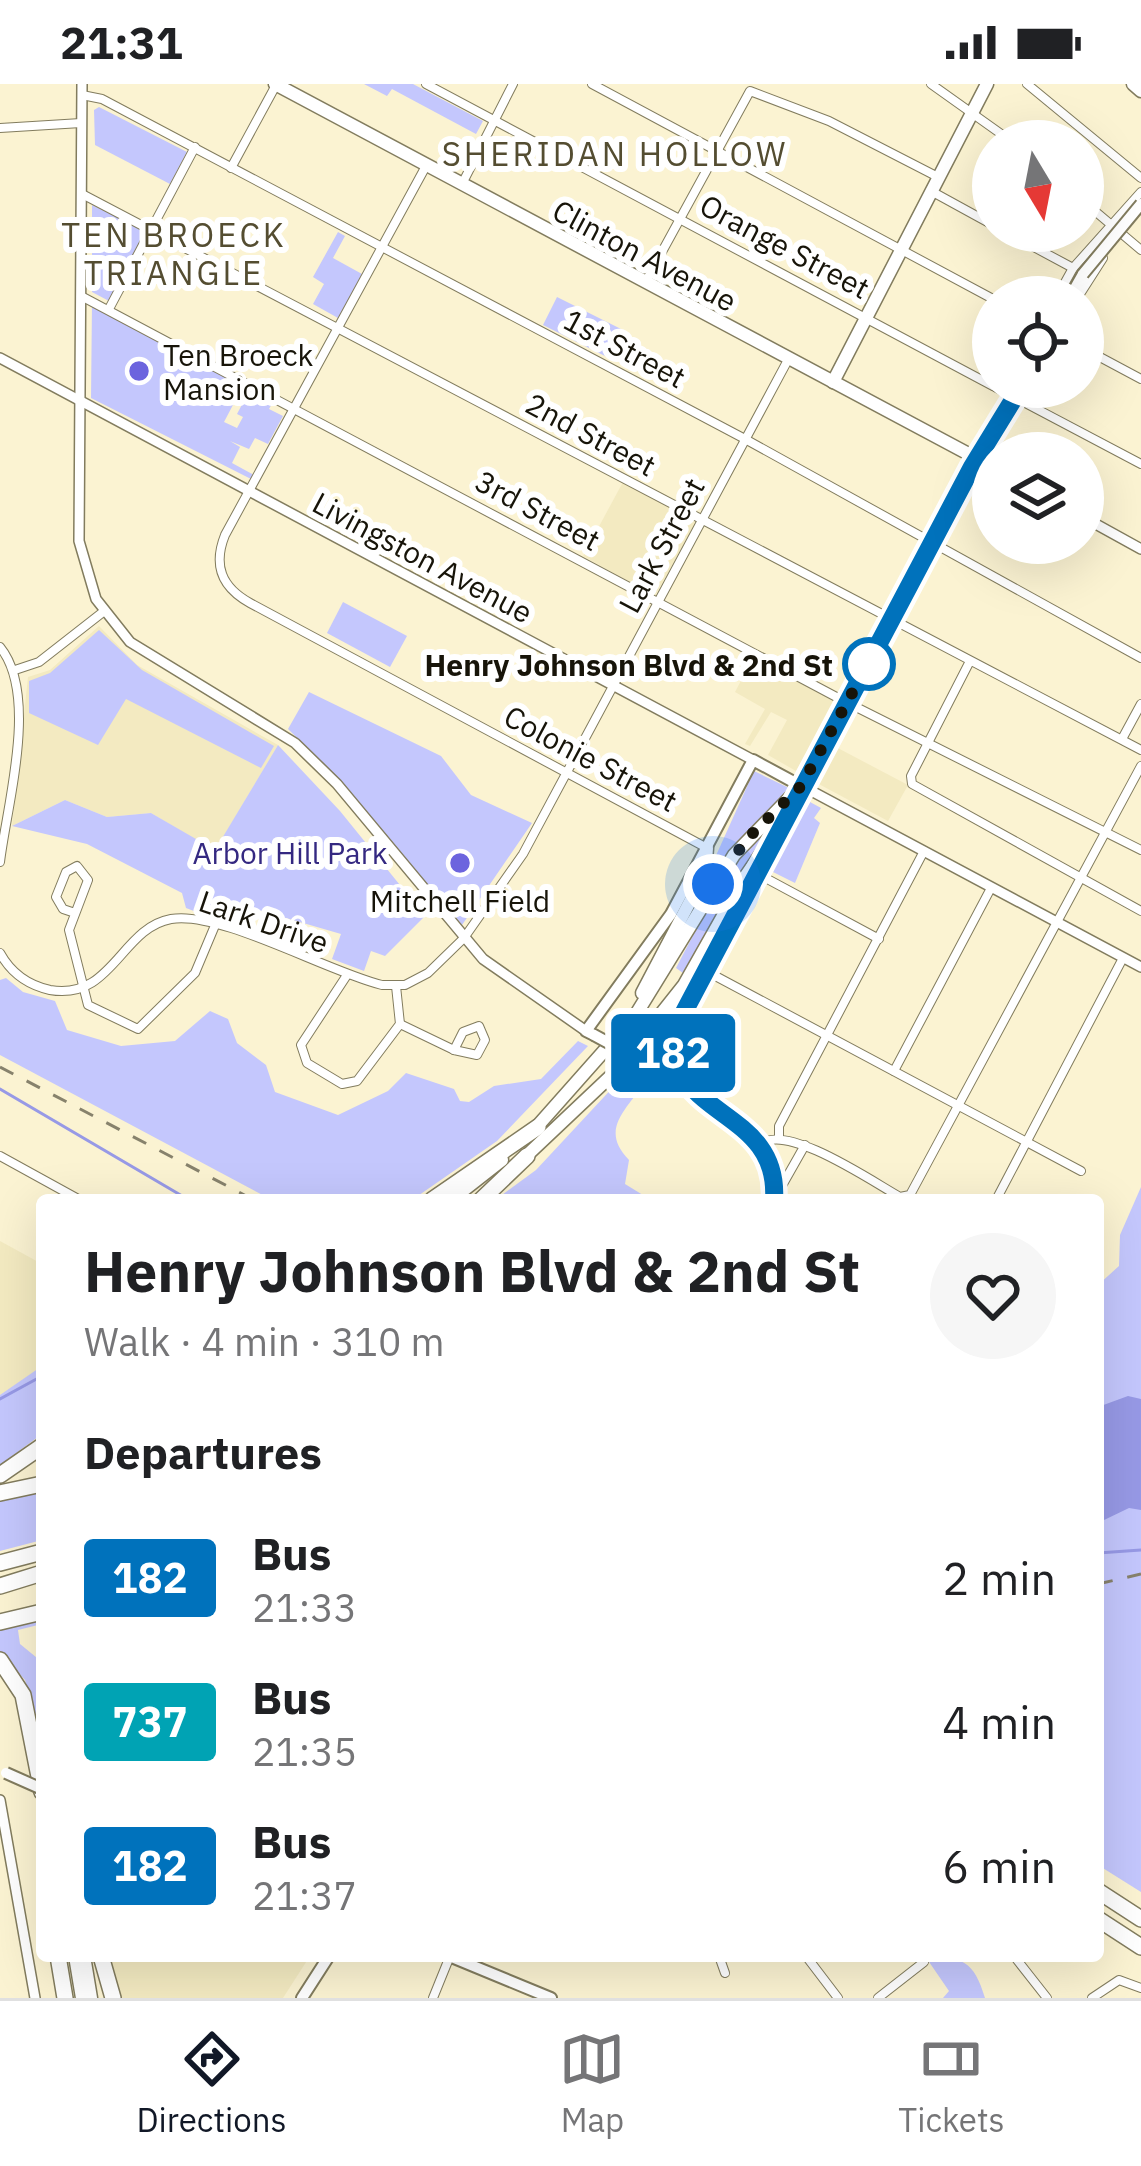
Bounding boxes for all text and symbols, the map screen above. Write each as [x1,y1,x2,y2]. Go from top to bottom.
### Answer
text: 21:31 [60,13,183,71]
north arrow [972,120,1104,252]
map controls [972,120,1104,564]
district label: SHERIDAN HOLLOW [442,132,788,175]
street label: Orange Street [693,185,877,307]
street label: Clinton Avenue [546,190,744,320]
district label: TEN BROECK TRIANGLE [61,213,287,294]
button: locate [972,276,1104,408]
street label: 1st Street [557,300,693,396]
place label: Ten Broeck Mansion [163,335,314,408]
marker: Ten Broeck Mansion [126,358,152,384]
street label: 2nd Street [519,383,663,485]
button: layers [972,432,1104,564]
street label: 3rd Street [469,461,607,559]
street label: Lark Street [609,471,713,619]
street label: Livingston Avenue [306,483,540,631]
marker: Henry Johnson Blvd & 2nd St [844,639,894,689]
place label: Henry Johnson Blvd & 2nd St [425,645,833,684]
street label: Colonie Street [498,696,684,820]
park label: Arbor Hill Park [192,833,388,872]
marker: Mitchell Field [447,850,473,876]
your location [683,854,743,914]
street label: Lark Drive [194,881,334,961]
place label: Mitchell Field [370,881,550,920]
line badge: 182 [604,1014,742,1092]
text: 182 [635,1025,711,1080]
button: heart [930,1233,1056,1359]
text: Henry Johnson Blvd & 2nd St [84,1234,860,1308]
text: Walk · 4 min · 310 m [84,1316,445,1367]
text: Departures [84,1423,322,1481]
text: Bus [252,1524,332,1582]
text: 2 min [942,1549,1056,1607]
text: 182 [112,1550,188,1605]
text: 21:33 [252,1582,357,1633]
text: Bus [252,1668,332,1726]
text: 4 min [942,1693,1056,1751]
text: 737 [112,1694,188,1749]
text: 21:35 [252,1726,357,1777]
text: Bus [252,1812,332,1870]
text: 6 min [942,1837,1056,1895]
text: 182 [112,1838,188,1893]
text: 21:37 [252,1870,357,1921]
tab: Directions [136,2026,287,2141]
tab: Map [559,2026,625,2141]
tab: Tickets [898,2026,1005,2141]

